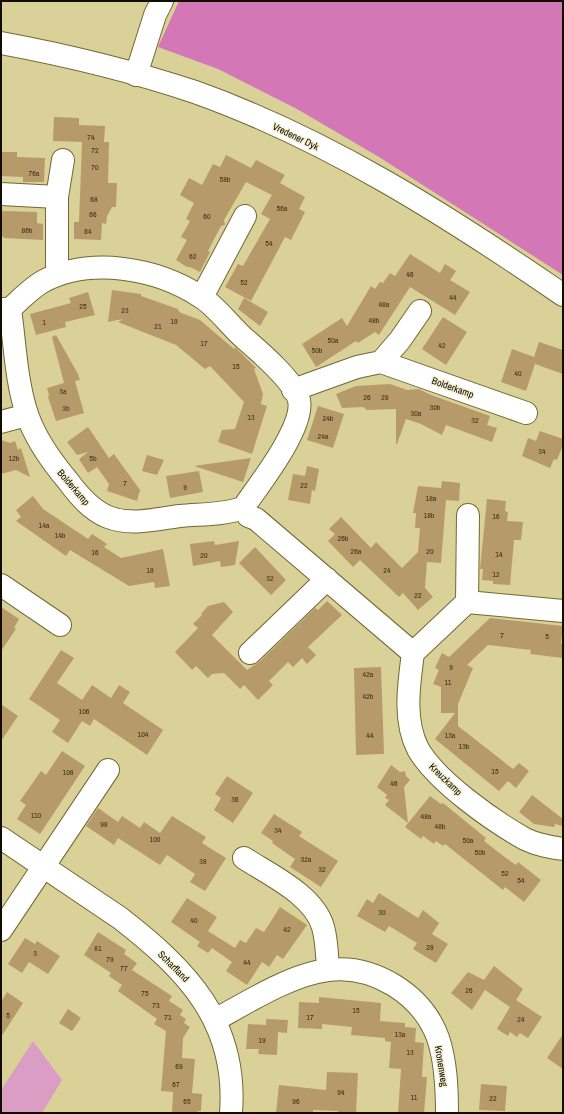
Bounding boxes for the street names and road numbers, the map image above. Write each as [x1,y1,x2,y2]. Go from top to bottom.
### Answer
street label: Vredener Dyk [271,120,322,154]
street label: Bolderkamp [430,374,476,401]
street label: Bolderkamp [54,467,93,508]
street label: Kreuzkamp [426,760,465,799]
street label: Scharfland [155,948,192,985]
street label: Kronenweg [432,1045,451,1088]

